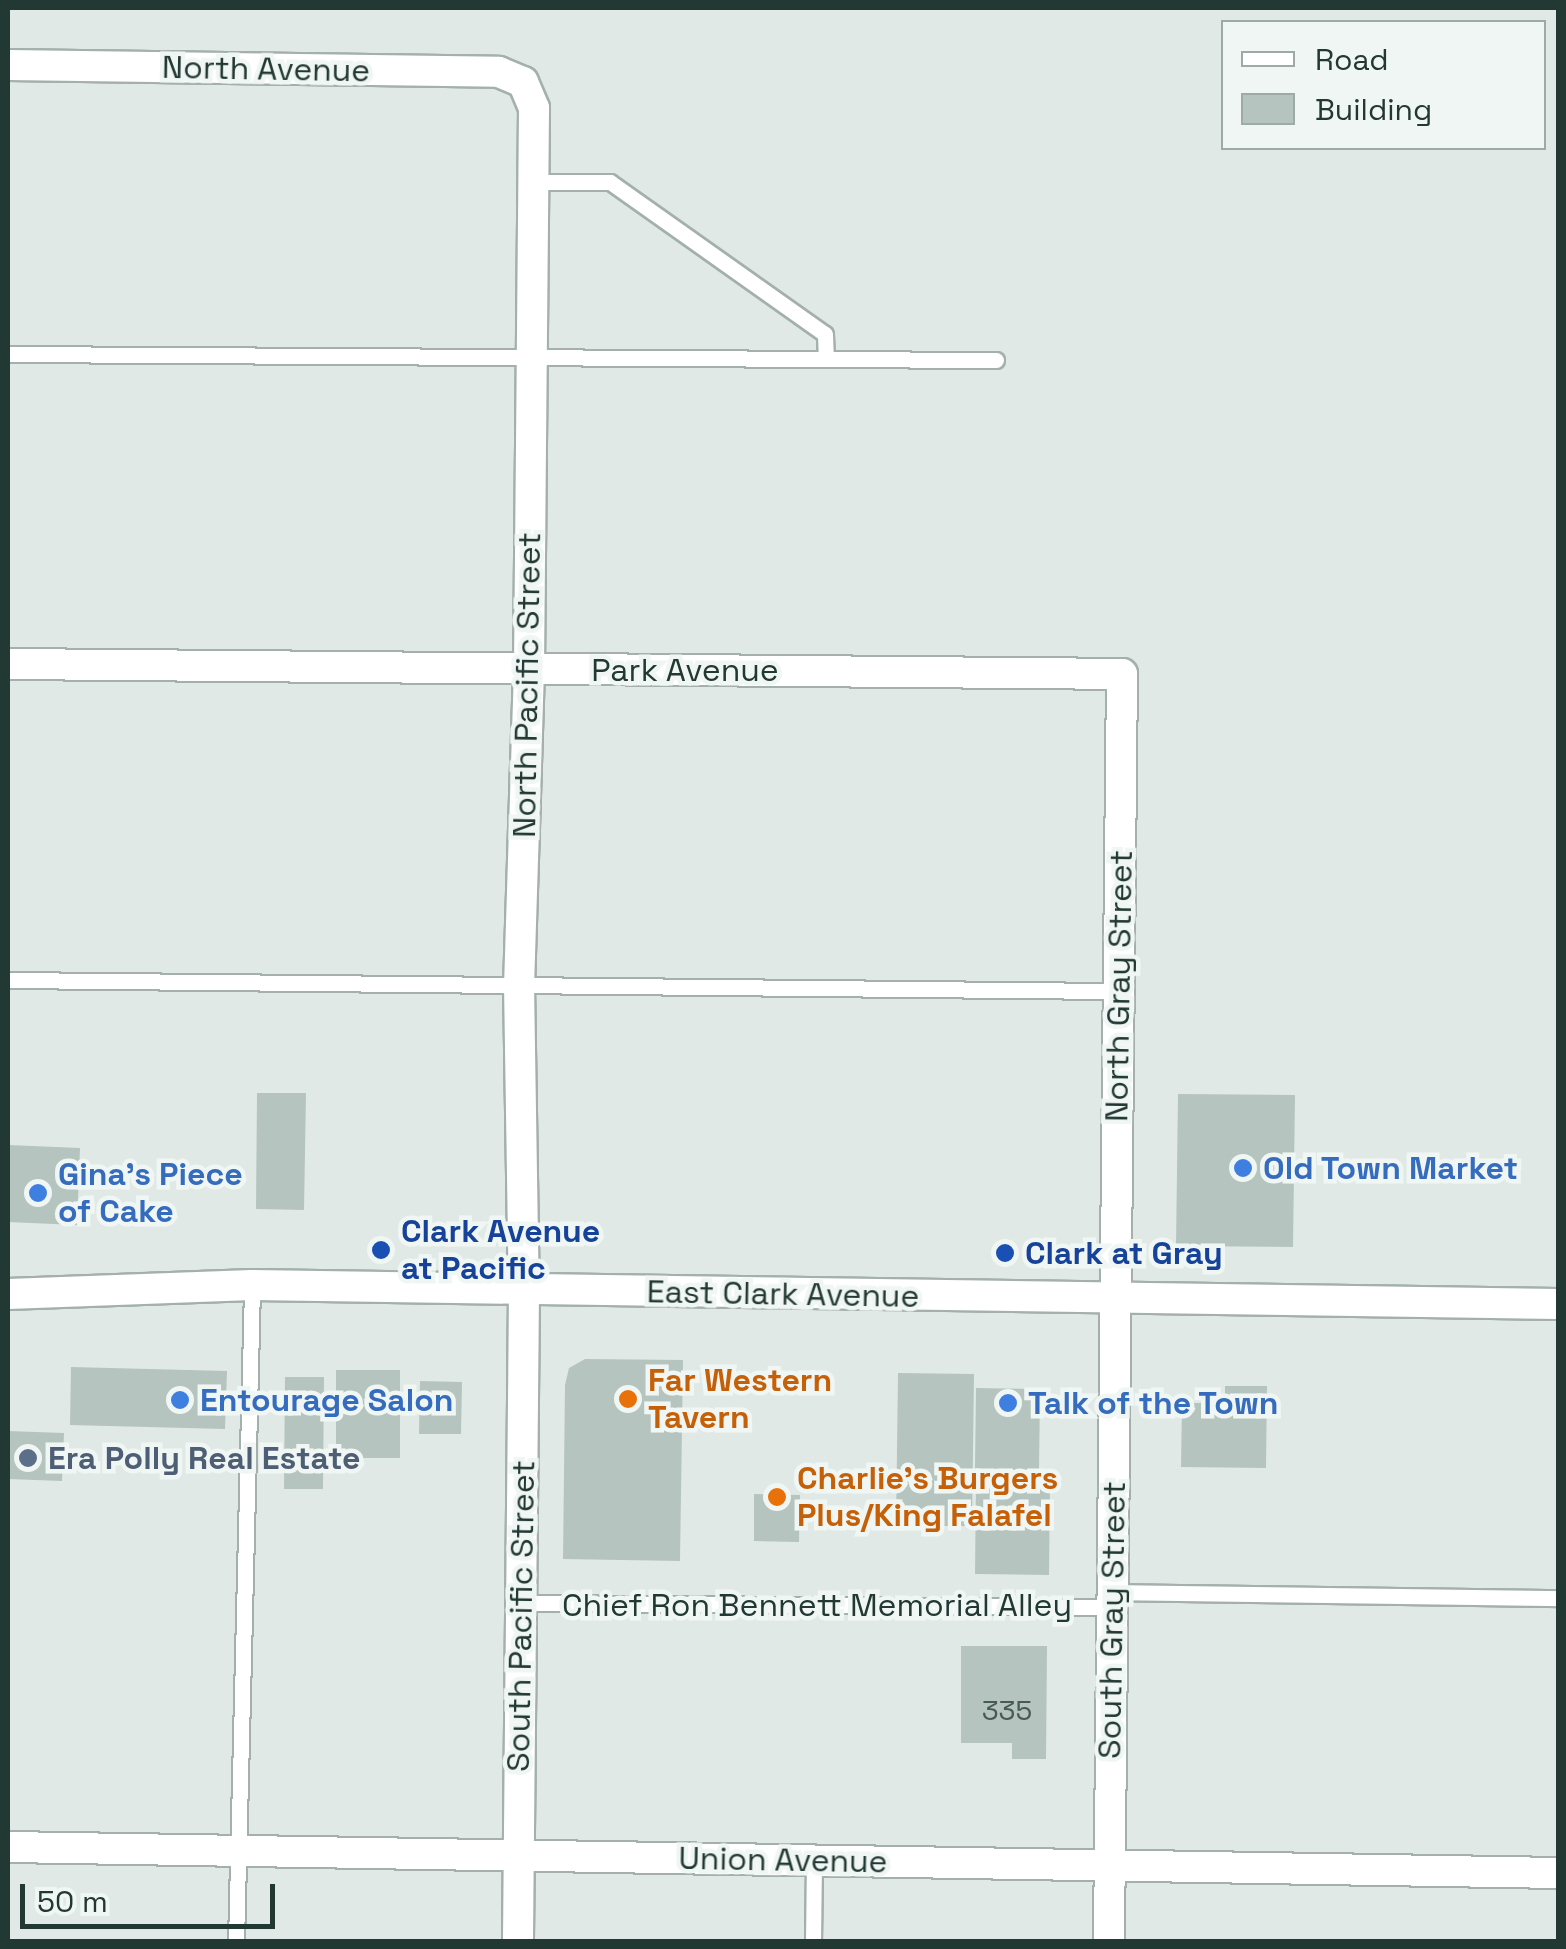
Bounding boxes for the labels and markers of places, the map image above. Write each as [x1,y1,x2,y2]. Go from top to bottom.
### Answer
place label: Old Town Market [1263,1149,1519,1187]
place label: Gina’s Piece of Cake [58,1156,243,1231]
marker: Old Town Market [1232,1157,1254,1179]
marker: Gina’s Piece of Cake [27,1182,49,1204]
place label: Clark Avenue at Pacific [401,1213,601,1288]
place label: Clark at Gray [1025,1234,1223,1272]
marker: Clark Avenue at Pacific [370,1239,392,1261]
marker: Clark at Gray [994,1242,1016,1264]
place label: Far Western Tavern [648,1362,832,1437]
place label: Entourage Salon [200,1381,453,1419]
place label: Talk of the Town [1028,1384,1279,1422]
marker: Far Western Tavern [617,1388,639,1410]
marker: Entourage Salon [169,1389,191,1411]
marker: Talk of the Town [997,1392,1019,1414]
place label: Era Polly Real Estate [48,1439,360,1477]
marker: Era Polly Real Estate [17,1447,39,1469]
place label: Charlie's Burgers Plus/King Falafel [797,1460,1058,1535]
marker: Charlie's Burgers Plus/King Falafel [766,1486,788,1508]

